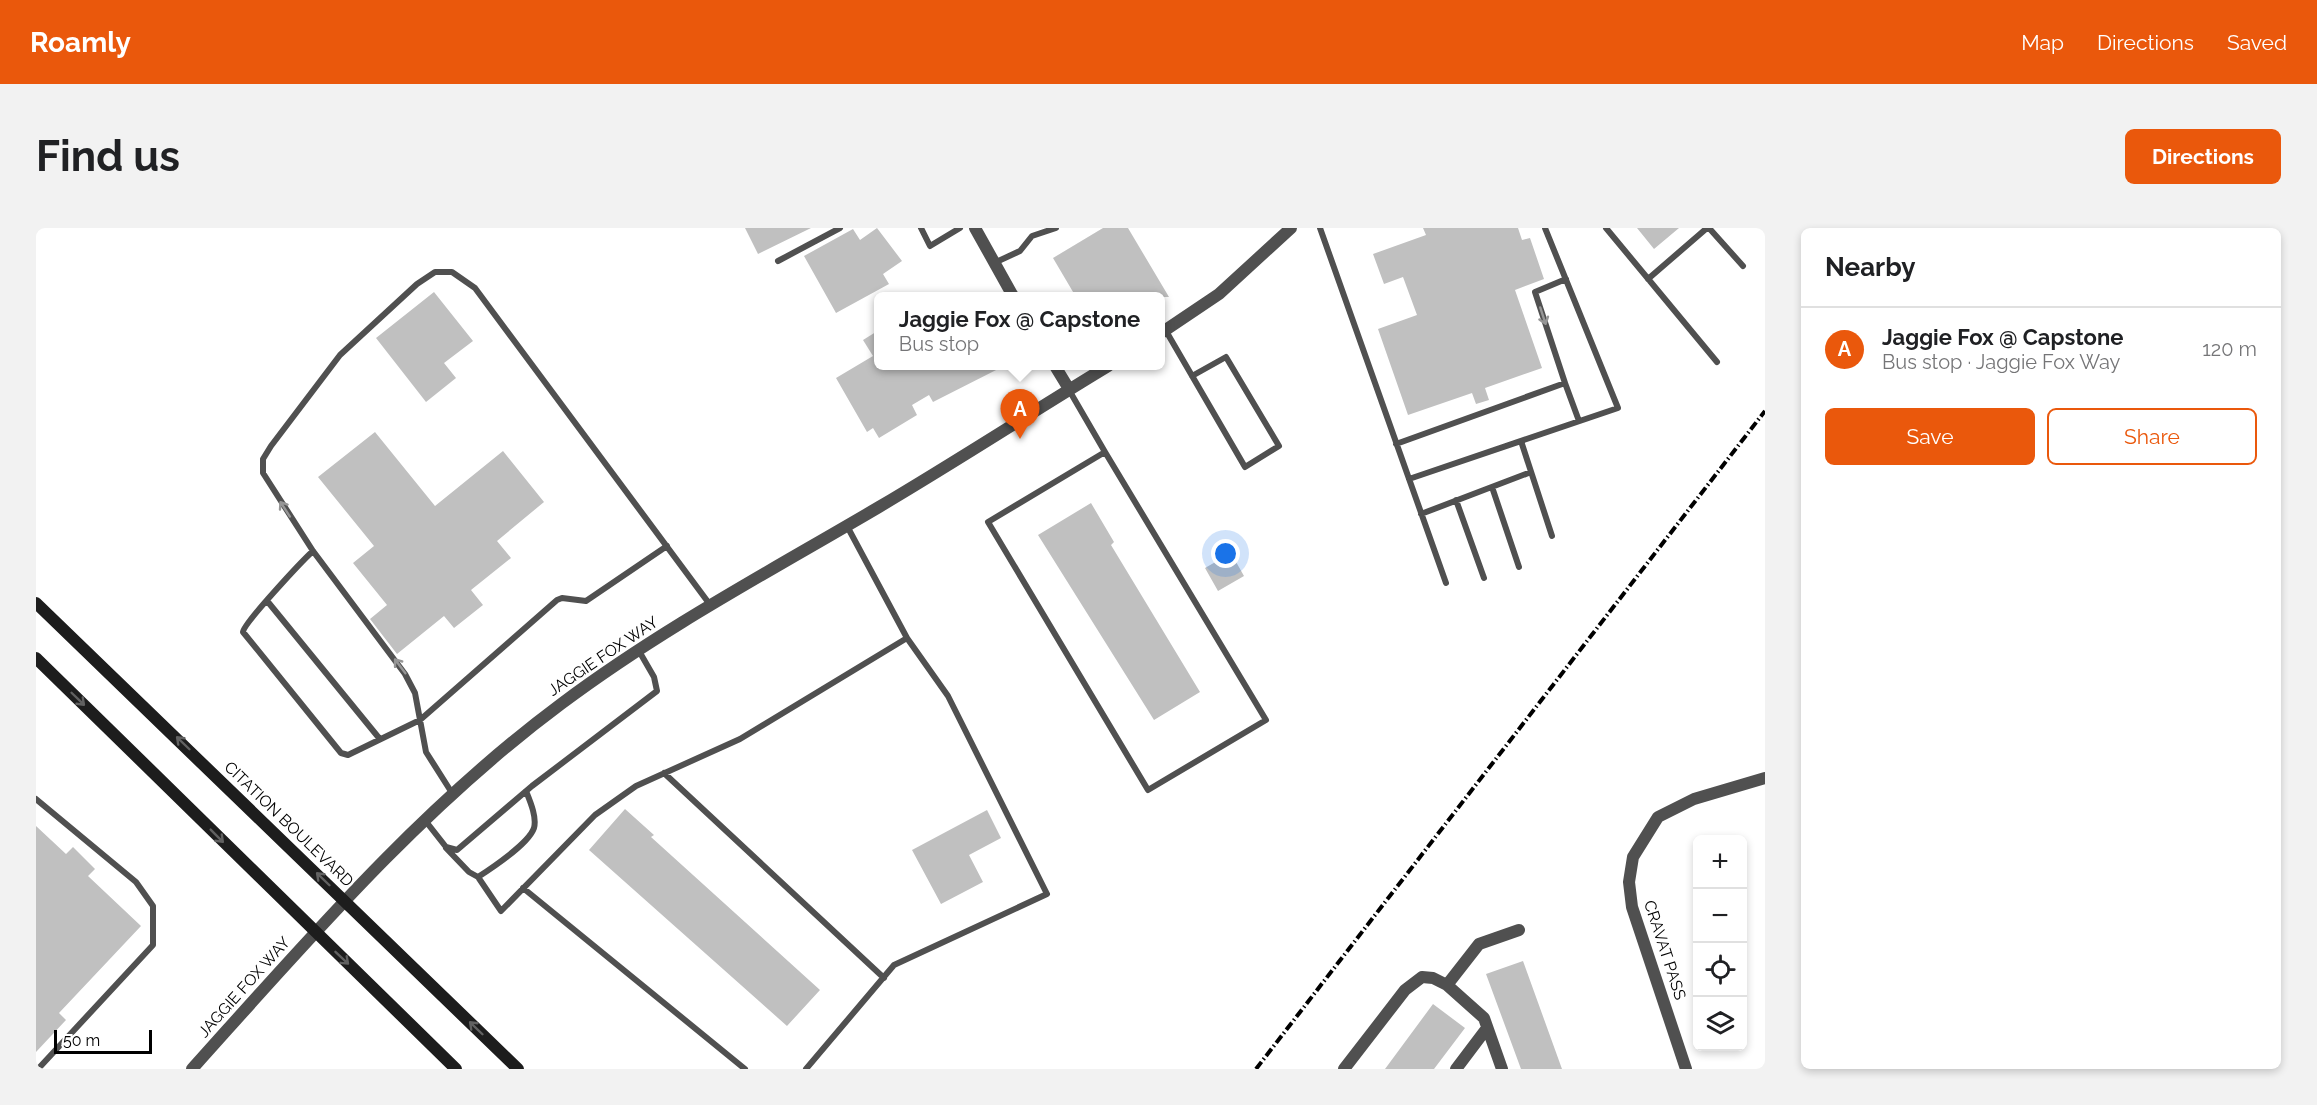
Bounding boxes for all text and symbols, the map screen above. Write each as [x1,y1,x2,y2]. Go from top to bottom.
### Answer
text: Roamly [30,26,131,59]
text: Map [2021,30,2064,55]
text: Directions [2097,30,2194,55]
text: Saved [2227,30,2287,55]
button: Directions [2125,129,2281,184]
text: Find us [36,132,180,181]
text: Nearby [1825,252,1915,282]
popup [874,292,1165,370]
text: Jaggie Fox @ Capstone [899,306,1140,332]
one-way arrow [1538,306,1549,325]
text: Jaggie Fox @ Capstone [1882,324,2123,350]
text: Bus stop [899,332,979,356]
text: A [1838,337,1851,361]
text: 120 m [2202,337,2257,361]
text: Bus stop · Jaggie Fox Way [1882,350,2120,374]
pin: A [1000,390,1040,439]
button: Save [1825,408,2035,465]
button: Share [2047,408,2257,465]
one-way arrow [278,501,290,518]
your location [1211,539,1240,568]
street label: JAGGIE FOX WAY [544,612,662,700]
one-way arrow [393,659,406,675]
one-way arrow [70,692,85,707]
one-way arrow [176,737,191,751]
street label: CITATION BOULEVARD [221,757,357,891]
one-way arrow [209,829,224,844]
map controls [1693,835,1747,1051]
button: + [1693,835,1747,889]
one-way arrow [316,873,331,887]
button: − [1693,889,1747,943]
street label: CRAVAT PASS [1640,898,1690,1002]
street label: JAGGIE FOX WAY [194,933,294,1041]
button: locate [1693,943,1747,997]
one-way arrow [335,951,350,966]
button: layers [1693,997,1747,1051]
one-way arrow [469,1021,484,1036]
scale bar [54,1027,152,1054]
text: 50 m [63,1031,100,1050]

